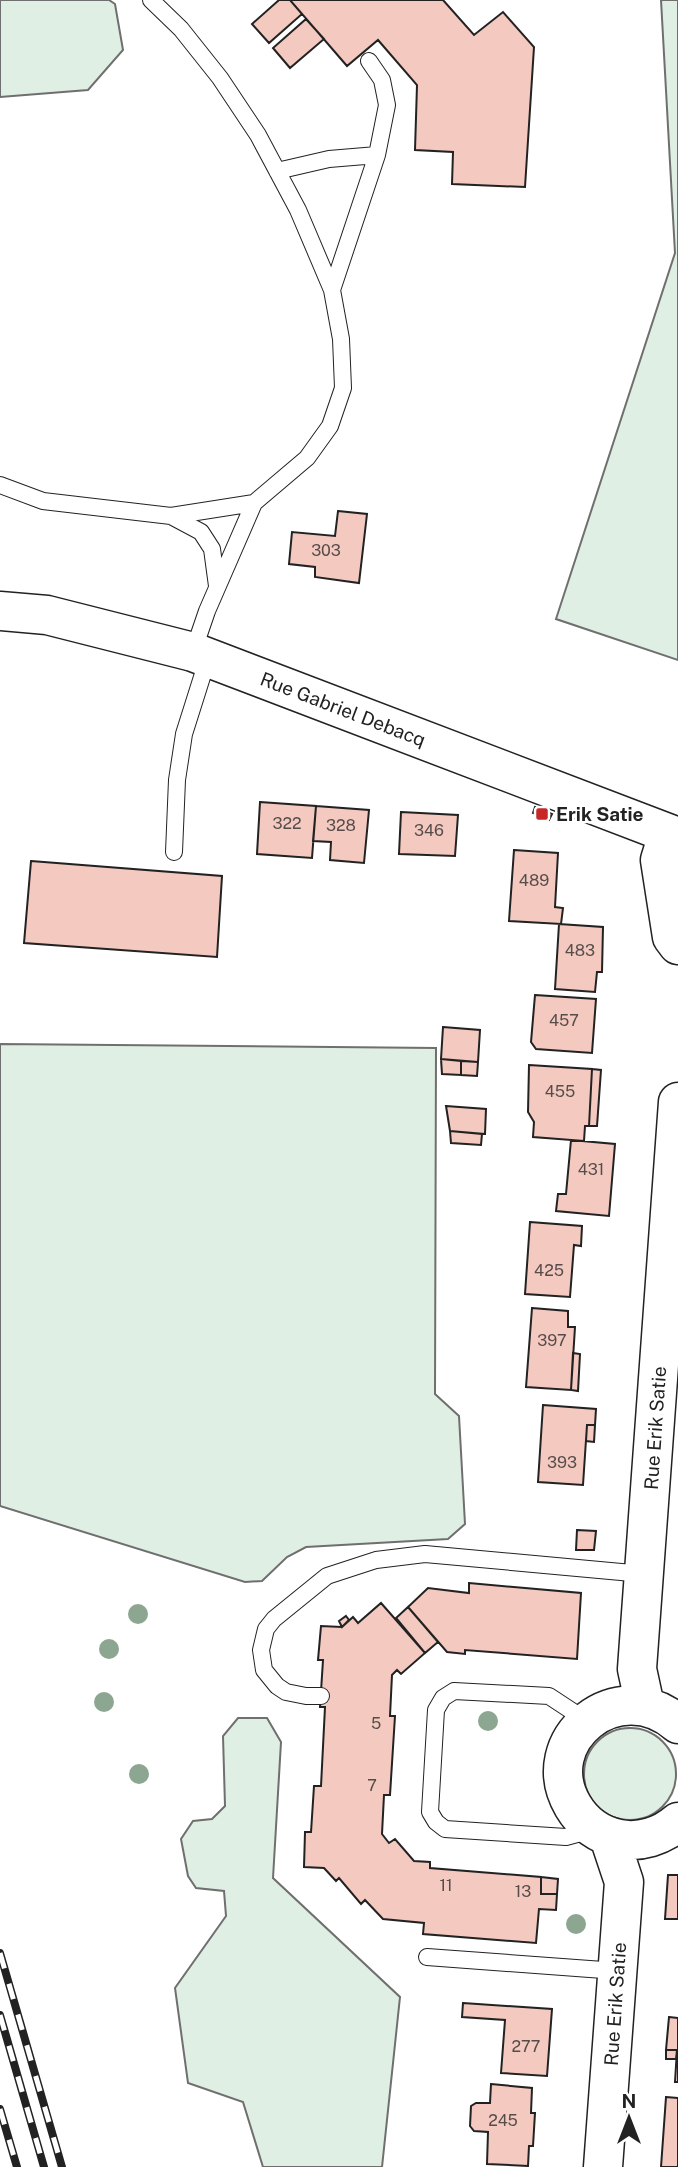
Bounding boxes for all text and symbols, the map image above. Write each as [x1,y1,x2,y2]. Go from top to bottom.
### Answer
house number: 303 [311,541,341,560]
street label: Rue Gabriel Debacq [257,667,429,751]
place label: Erik Satie [556,803,644,825]
marker: Erik Satie [534,806,550,822]
house number: 322 [272,814,302,833]
house number: 328 [326,816,356,835]
house number: 346 [414,821,444,840]
house number: 489 [519,871,549,890]
house number: 483 [565,941,595,960]
house number: 457 [549,1011,579,1030]
house number: 455 [545,1082,575,1101]
house number: 431 [578,1160,604,1179]
house number: 425 [534,1261,564,1280]
house number: 397 [537,1331,567,1350]
street label: Rue Erik Satie [640,1366,670,1490]
house number: 393 [547,1453,577,1472]
house number: 5 [371,1714,381,1733]
house number: 7 [367,1776,377,1795]
house number: 11 [439,1876,453,1895]
house number: 13 [515,1882,531,1901]
street label: Rue Erik Satie [600,1942,630,2066]
house number: 277 [512,2037,540,2056]
north arrow [594,2083,664,2153]
text: N [622,2090,636,2112]
house number: 245 [488,2111,518,2130]

